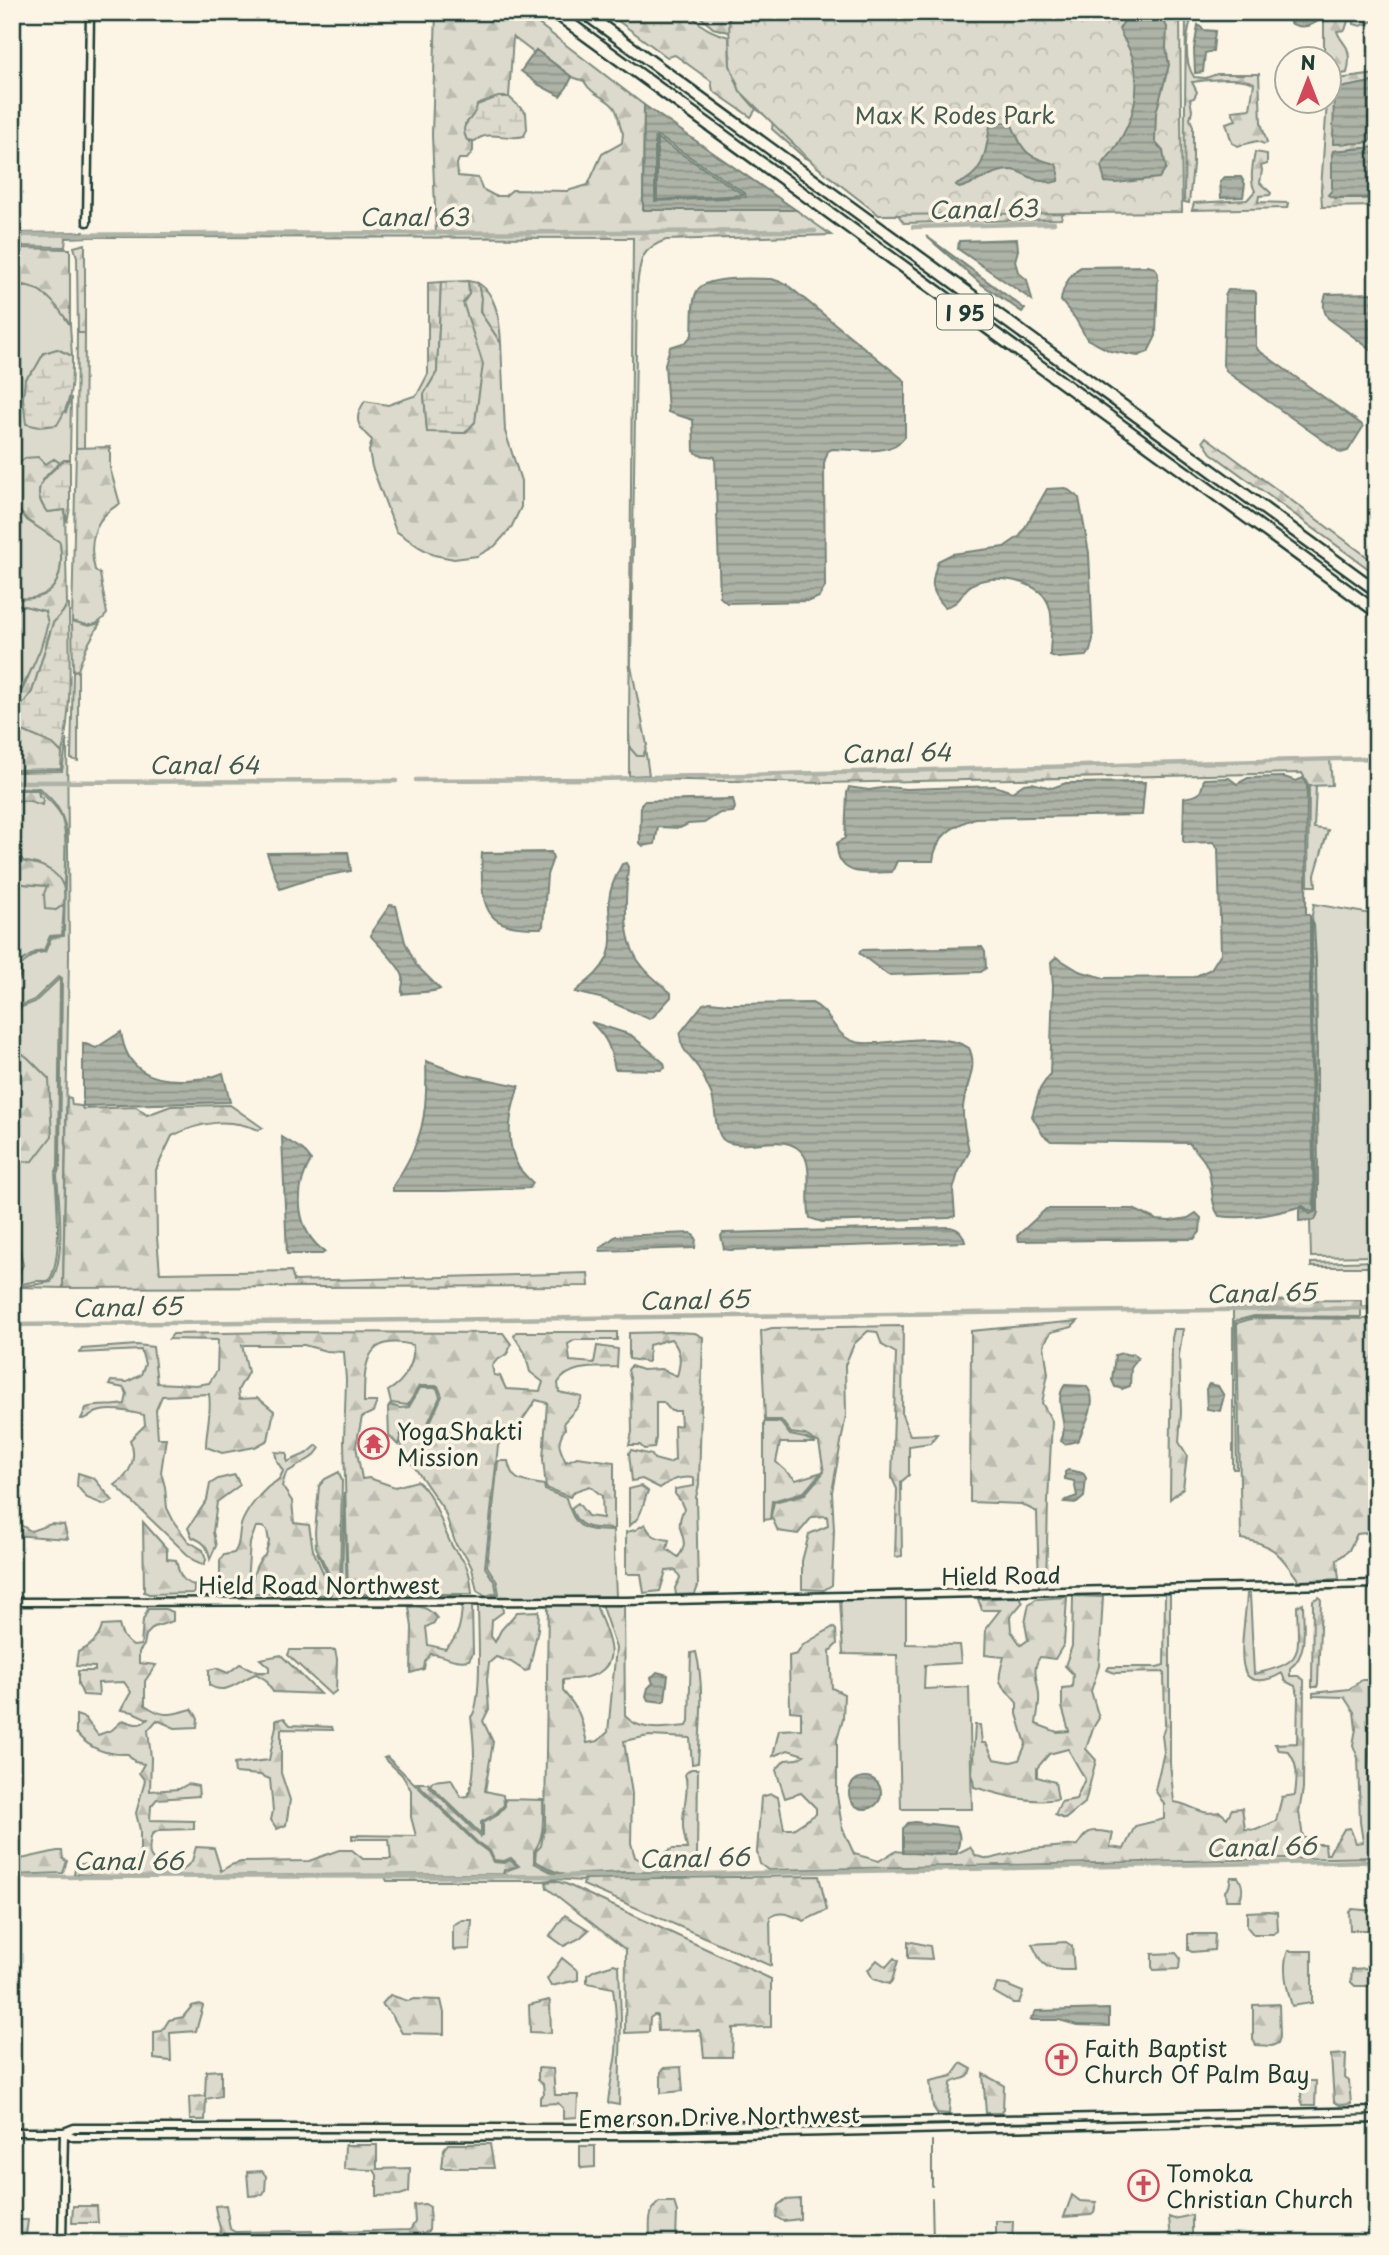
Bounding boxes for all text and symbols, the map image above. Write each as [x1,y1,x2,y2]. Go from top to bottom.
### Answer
north arrow [1274,46,1344,116]
text: N [1300,48,1316,76]
park label: Max K Rodes Park [855,97,1055,132]
water label: Canal 63 [928,189,1039,227]
water label: Canal 63 [359,198,470,234]
road number: I 95 [937,294,993,330]
water label: Canal 64 [841,733,952,771]
water label: Canal 64 [149,746,260,782]
water label: Canal 65 [1206,1273,1319,1311]
water label: Canal 65 [639,1280,752,1318]
water label: Canal 65 [72,1287,185,1325]
place label: YogaShakti Mission [397,1413,523,1474]
temple icon: YogaShakti Mission [357,1426,391,1460]
street label: Hield Road [941,1556,1061,1594]
street label: Hield Road Northwest [198,1567,440,1602]
water label: Canal 66 [1205,1827,1318,1865]
water label: Canal 66 [638,1838,751,1876]
water label: Canal 66 [73,1842,185,1878]
place label: Faith Baptist Church Of Palm Bay [1084,2030,1309,2091]
church icon: Faith Baptist Church Of Palm Bay [1044,2043,1078,2077]
street label: Emerson Drive Northwest [578,2096,860,2136]
place label: Tomoka Christian Church [1166,2155,1353,2216]
church icon: Tomoka Christian Church [1126,2168,1160,2202]

